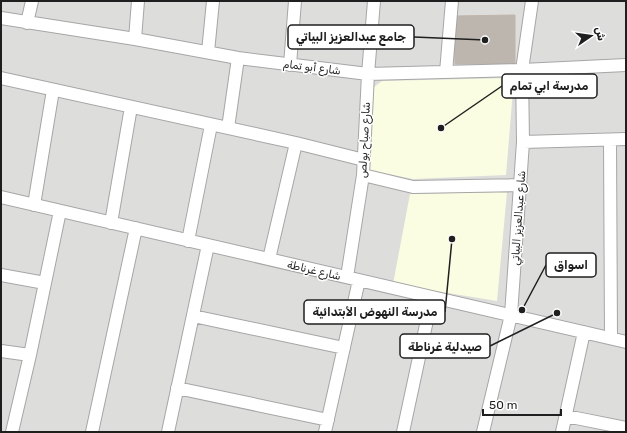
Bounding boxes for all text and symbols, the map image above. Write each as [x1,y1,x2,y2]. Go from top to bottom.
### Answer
north arrow [571,16,611,56]
callout: جامع عبدالعزيز البياتي [288,25,414,49]
text: ش [592,26,608,42]
text: جامع عبدالعزيز البياتي [296,30,406,46]
street label: شارع أبو تمام [282,58,342,79]
callout: مدرسة ابي تمام [502,74,597,98]
text: مدرسة ابي تمام [510,79,588,95]
street label: شارع صباح بولص [356,102,375,179]
street label: شارع عبدالعزيز البياتي [509,170,530,266]
callout: اسواق [546,253,596,277]
street label: شارع غرناطة [285,258,342,285]
text: اسواق [554,258,588,272]
callout: مدرسة النهوض الأبتدائية [304,300,445,324]
text: مدرسة النهوض الأبتدائية [312,305,438,319]
callout: صيدلية غرناطة [400,334,490,358]
text: صيدلية غرناطة [408,340,482,354]
scale bar [483,391,561,417]
text: 50 m [489,398,517,412]

